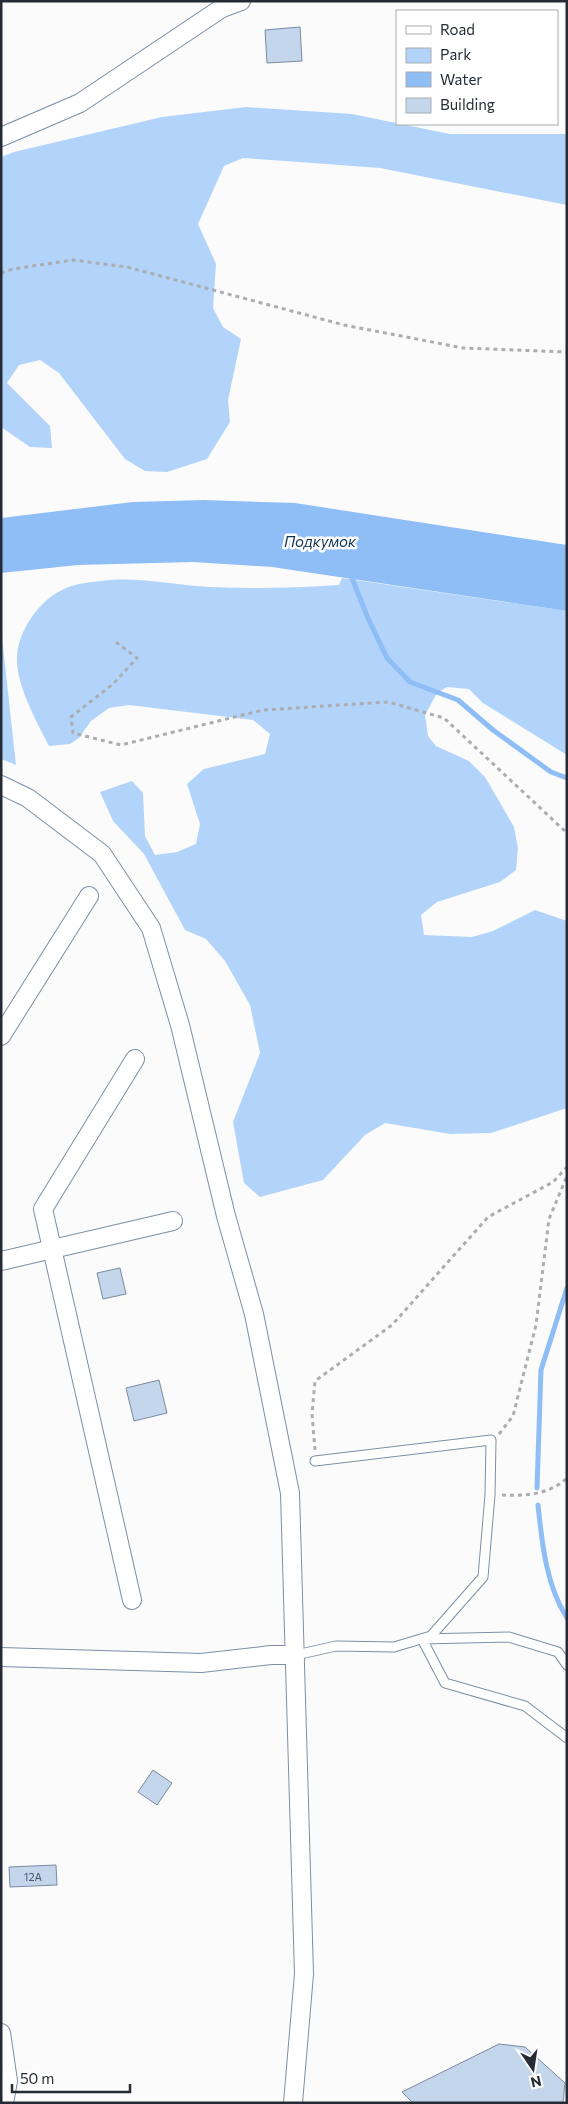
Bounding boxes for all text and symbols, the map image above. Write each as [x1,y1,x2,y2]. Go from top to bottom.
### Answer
legend [396,10,558,125]
text: Road [440,20,475,38]
text: Park [440,45,471,63]
text: Water [440,70,482,88]
text: Building [440,95,495,113]
water label: Подкумок [284,532,357,550]
house number: 12А [24,1870,43,1883]
north arrow [508,2044,558,2094]
scale bar [12,2062,130,2094]
text: 50 m [20,2069,54,2087]
text: N [529,2073,543,2092]

